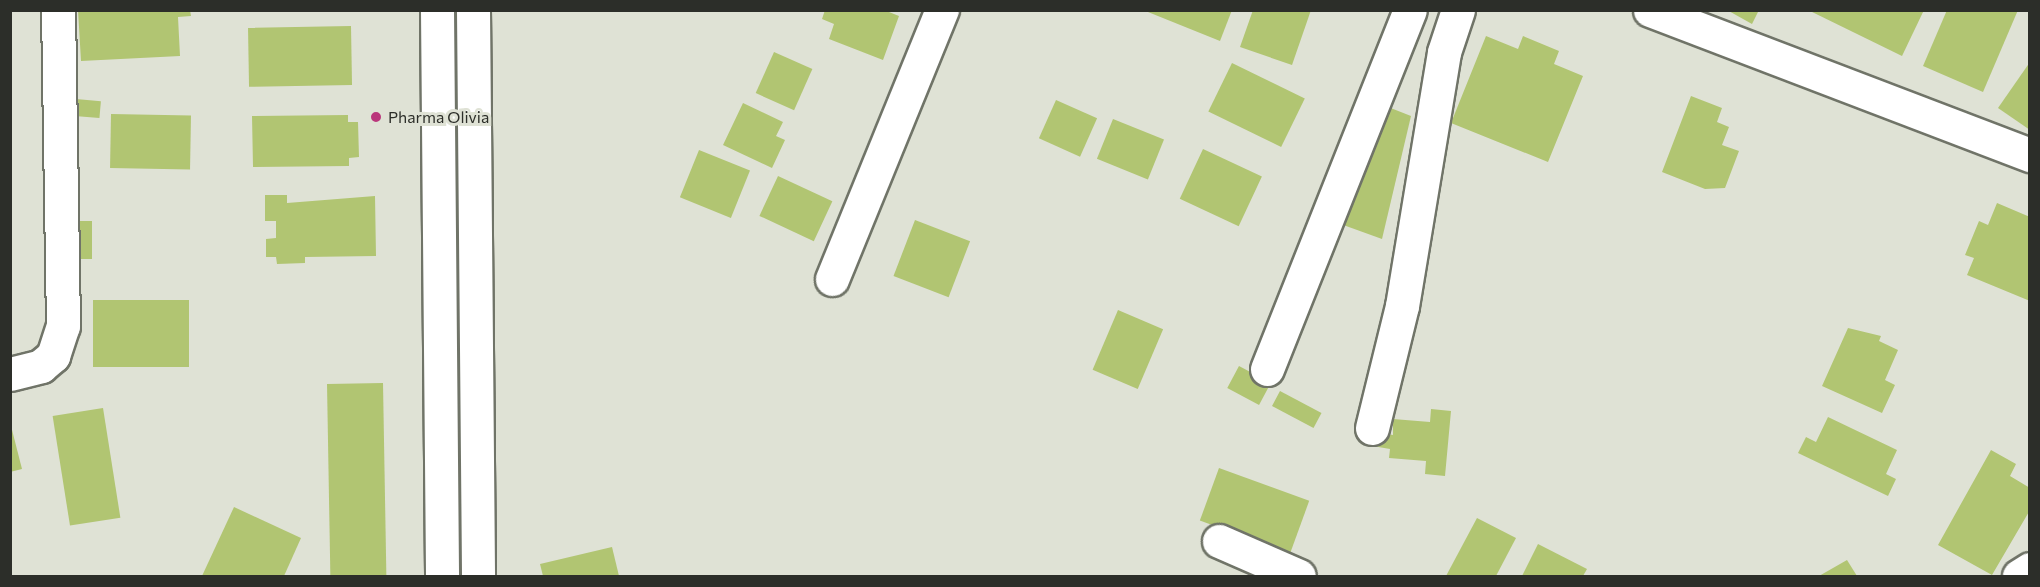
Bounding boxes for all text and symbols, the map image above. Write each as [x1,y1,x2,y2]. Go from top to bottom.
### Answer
place label: Pharma Olivia [388,107,489,127]
marker: Pharma Olivia [369,110,383,124]

